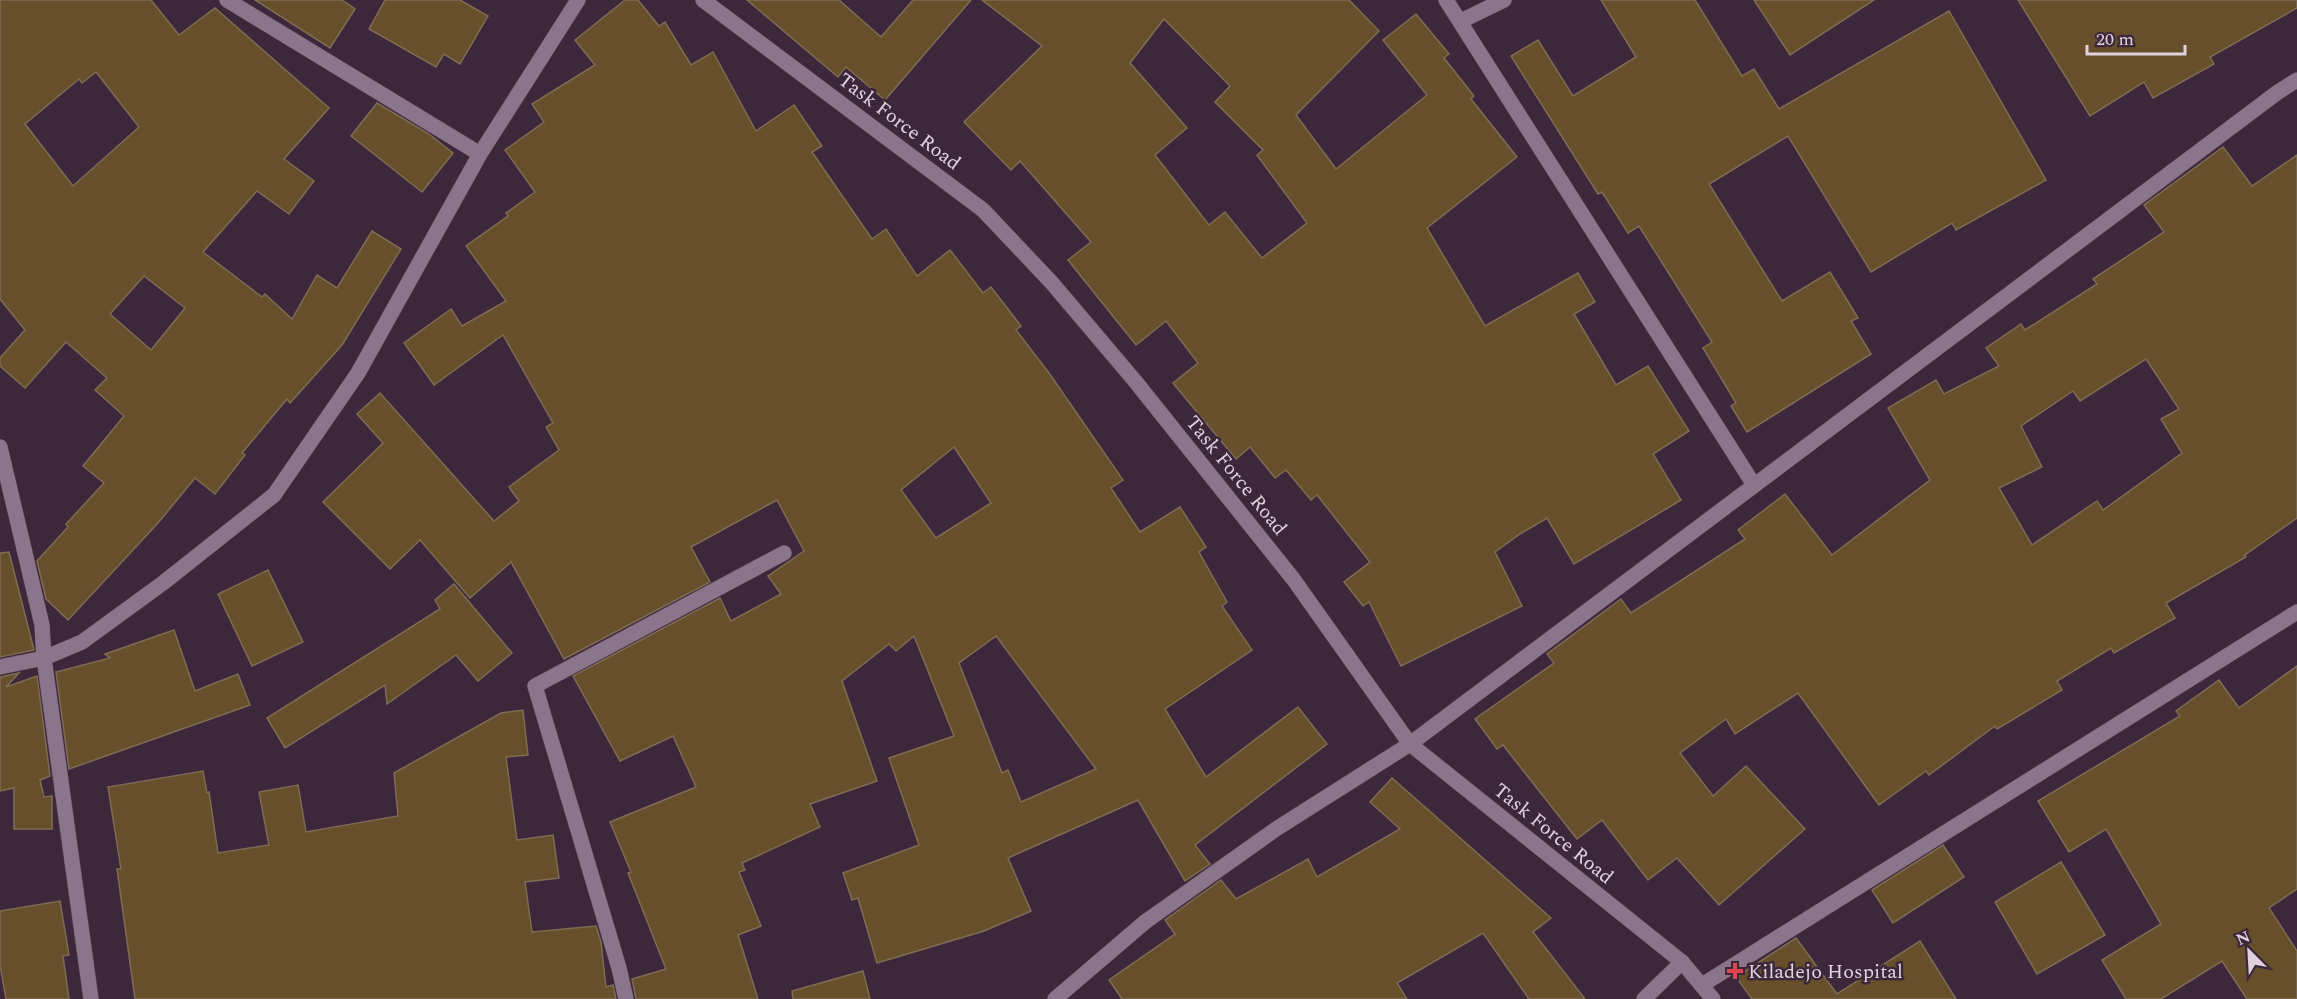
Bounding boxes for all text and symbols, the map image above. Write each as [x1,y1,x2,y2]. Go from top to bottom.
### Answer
scale bar [2087,18,2184,56]
text: 20 m [2096,26,2134,53]
street label: Task Force Road [832,66,967,178]
street label: Task Force Road [1178,409,1294,542]
street label: Task Force Road [1487,776,1620,892]
north arrow [2219,921,2279,981]
text: N [2232,925,2254,952]
place label: Kiladejo Hospital [1748,957,1903,987]
marker: Kiladejo Hospital [1726,962,1744,980]

